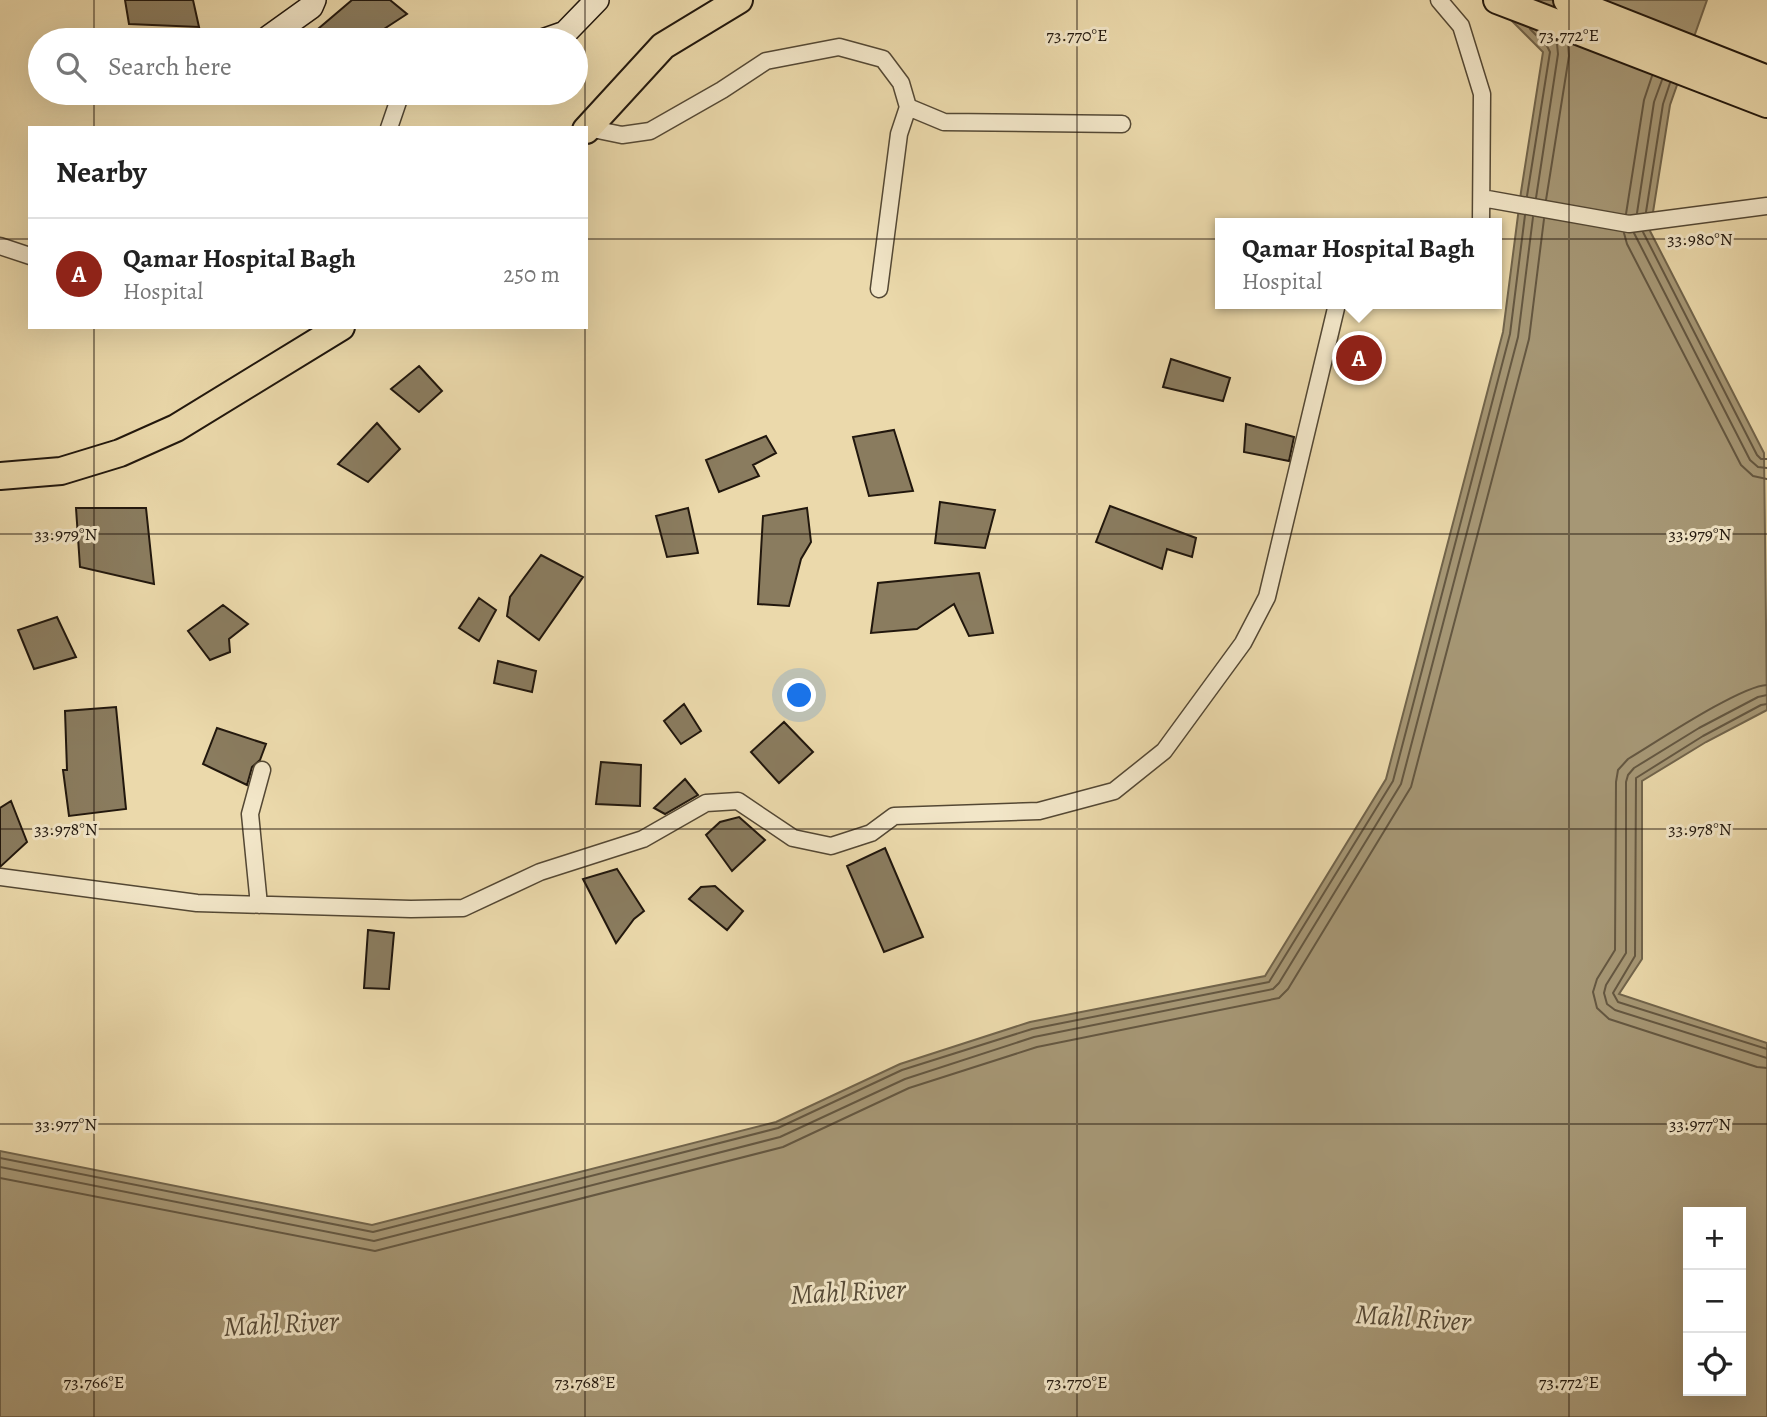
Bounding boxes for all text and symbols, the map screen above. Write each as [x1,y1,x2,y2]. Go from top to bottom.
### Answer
text: 73.770°E [1046,23,1108,47]
text: 73.772°E [1539,23,1599,47]
search box [28,28,588,105]
icon: search [52,48,90,86]
text: Search here [108,49,232,84]
text: Nearby [56,152,147,192]
popup [1215,218,1502,309]
text: 33.980°N [1667,227,1733,251]
text: Qamar Hospital Bagh [1242,231,1475,266]
text: Qamar Hospital Bagh [123,241,356,276]
text: A [72,259,86,290]
text: 250 m [503,259,560,290]
text: Hospital [1242,266,1322,297]
text: Hospital [123,276,203,307]
pin: A [1336,332,1382,384]
text: 33.979°N [35,522,97,546]
text: 33.979°N [1669,522,1731,546]
your location [782,678,816,712]
text: 33.978°N [34,817,98,841]
text: 33.978°N [1668,817,1732,841]
text: 33.977°N [35,1112,97,1136]
text: 33.977°N [1669,1112,1731,1136]
map controls [1683,1207,1746,1396]
button: + [1683,1207,1746,1270]
water label: Mahl River [790,1270,908,1314]
button: − [1683,1270,1746,1333]
water label: Mahl River [1354,1295,1473,1341]
water label: Mahl River [223,1302,341,1346]
button: locate [1683,1333,1746,1396]
text: 73.766°E [64,1370,124,1394]
text: 73.768°E [554,1370,616,1394]
text: 73.770°E [1046,1370,1108,1394]
text: 73.772°E [1539,1370,1599,1394]

